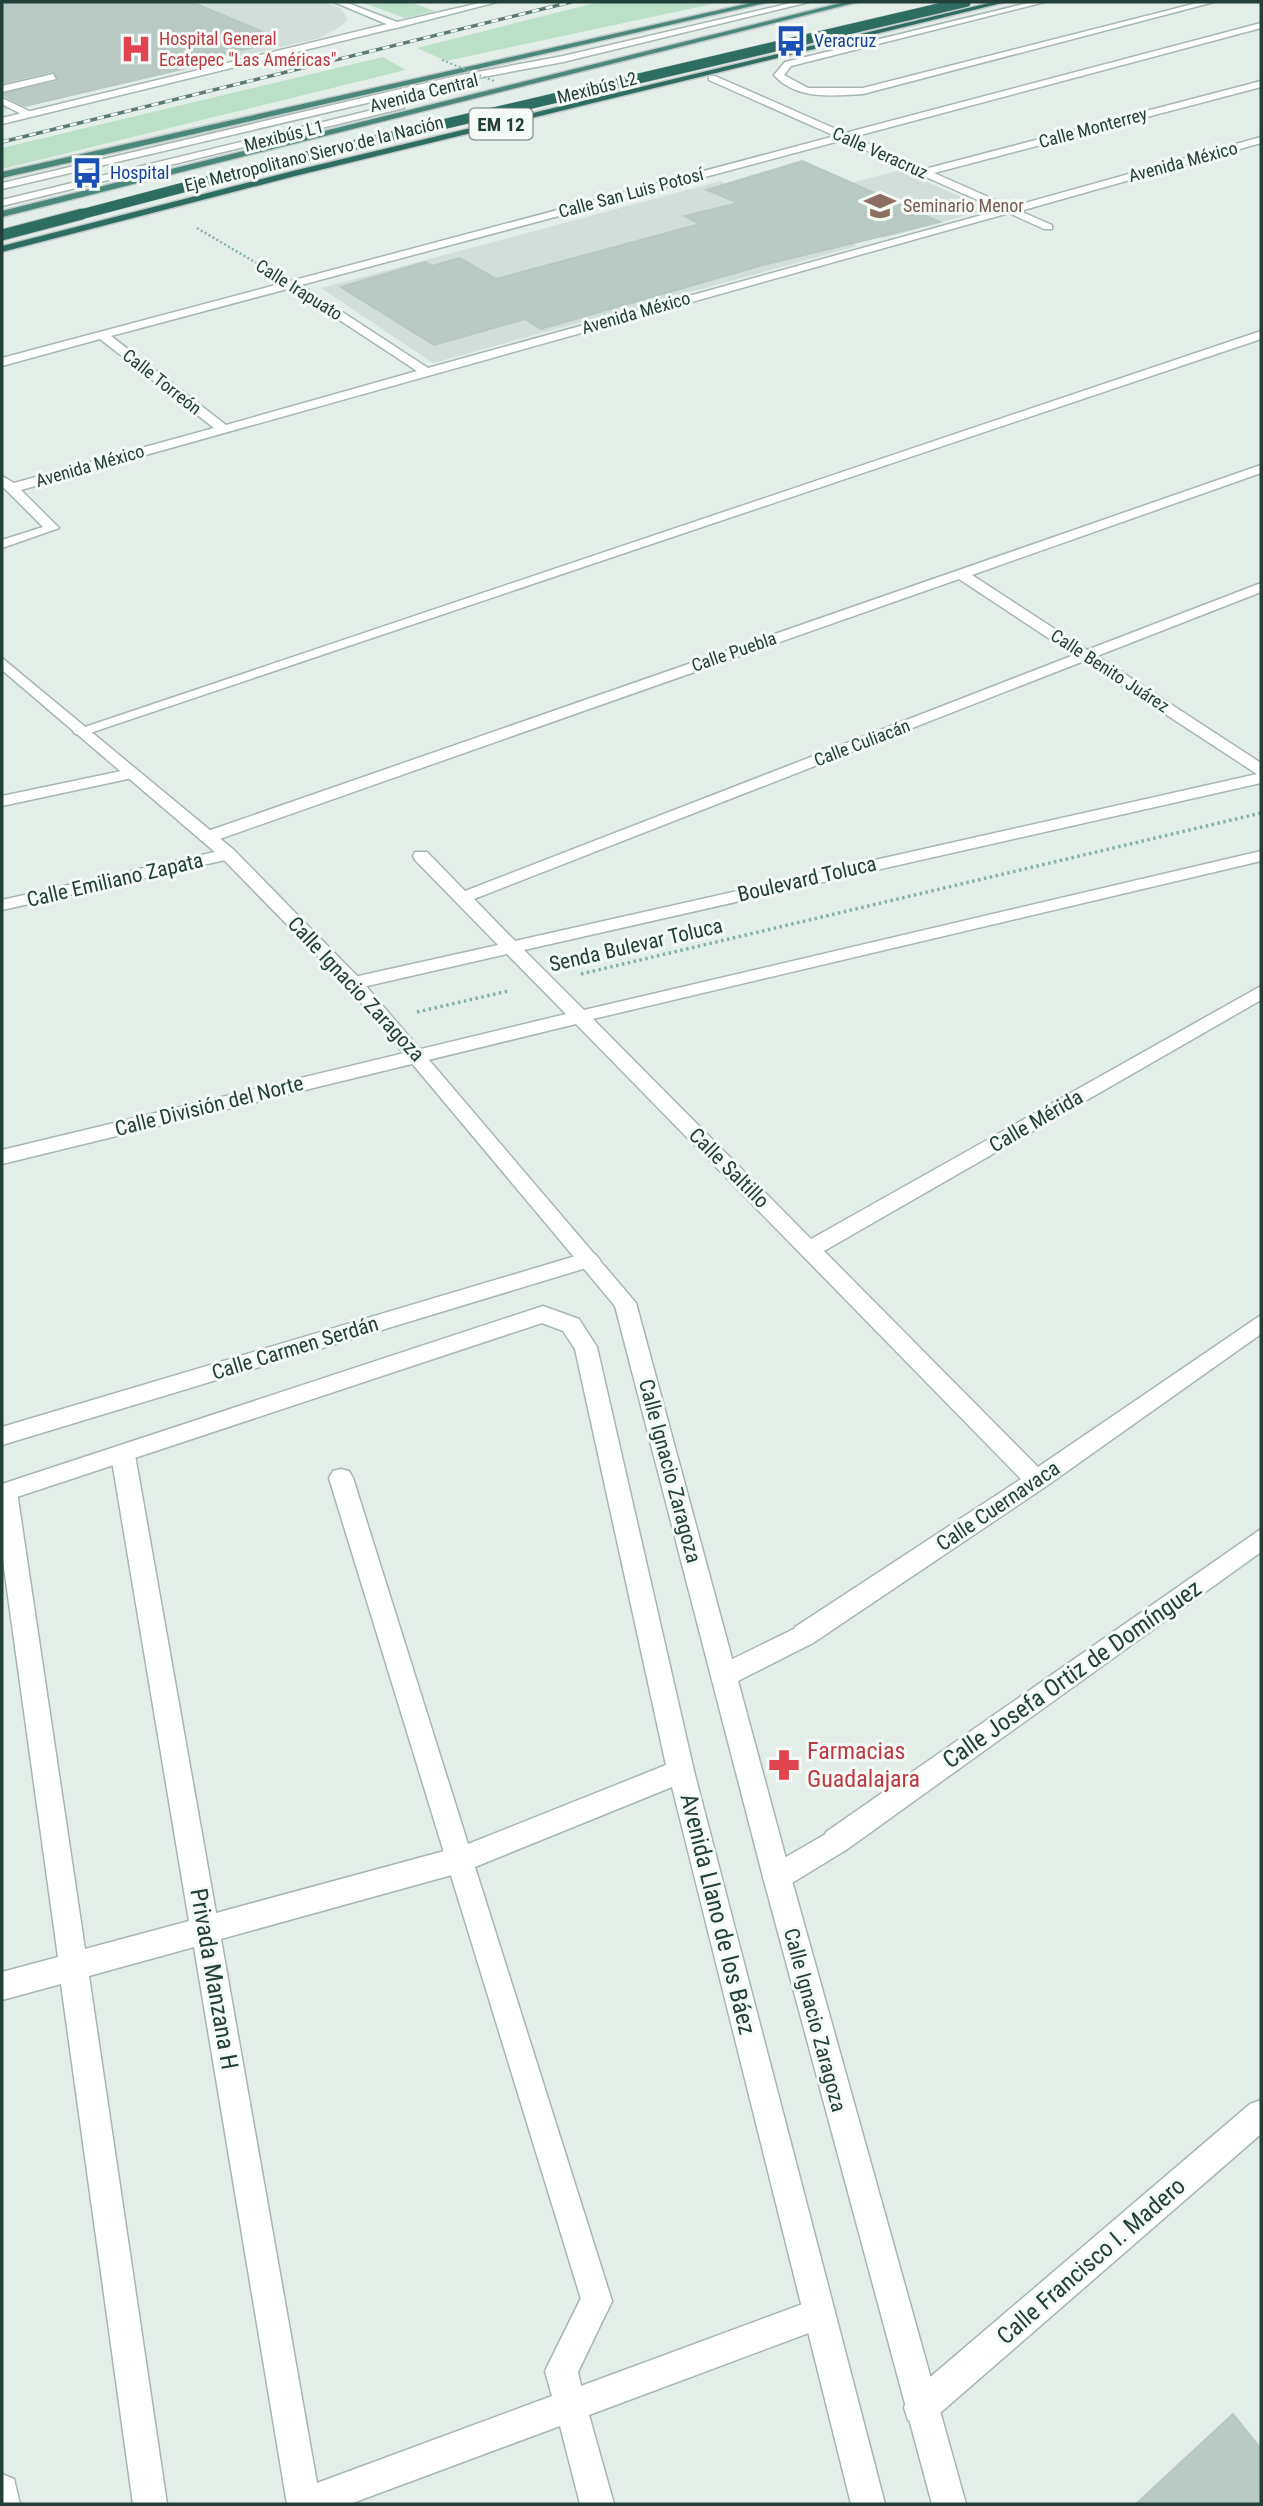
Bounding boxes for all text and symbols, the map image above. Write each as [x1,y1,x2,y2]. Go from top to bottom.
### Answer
bus stop icon: Veracruz [774,24,808,58]
place label: Hospital General Ecatepec "Las Américas" [159,28,336,70]
place label: Veracruz [814,30,876,51]
hospital icon: Hospital General Ecatepec "Las Américas" [119,32,153,66]
street label: Mexibús L2 [555,67,639,108]
street label: Avenida Central [367,69,480,116]
street label: Calle Monterrey [1036,103,1150,152]
road number: EM 12 [470,108,532,140]
street label: Eje Metropolitano Siervo de la Nación [182,111,445,196]
street label: Mexibús L1 [242,115,326,156]
street label: Calle Veracruz [829,122,931,183]
street label: Avenida México [1126,137,1240,186]
bus stop icon: Hospital [70,156,104,190]
place label: Hospital [110,162,170,183]
street label: Calle San Luis Potosí [556,163,706,222]
school or university icon: Seminario Menor [863,189,897,223]
place label: Seminario Menor [903,195,1024,216]
street label: Calle Irapuato [252,255,347,325]
street label: Avenida México [579,287,693,338]
street label: Calle Torreón [119,344,206,419]
street label: Avenida México [33,440,147,491]
street label: Calle Benito Juárez [1047,625,1173,717]
street label: Calle Puebla [689,627,779,676]
street label: Calle Culiacán [811,715,913,770]
street label: Calle Emiliano Zapata [24,848,206,912]
street label: Boulevard Toluca [735,851,879,907]
street label: Calle Ignacio Zaragoza [283,912,429,1066]
street label: Senda Bulevar Toluca [547,913,725,977]
street label: Calle División del Norte [112,1071,306,1141]
street label: Calle Mérida [985,1085,1087,1157]
street label: Calle Saltillo [684,1123,774,1213]
street label: Calle Carmen Serdán [209,1311,381,1385]
street label: Calle Ignacio Zaragoza [634,1377,706,1565]
street label: Calle Cuernavaca [932,1456,1064,1556]
street label: Calle Josefa Ortiz de Domínguez [937,1574,1207,1774]
place label: Farmacias Guadalajara [807,1737,920,1793]
pharmacy icon: Farmacias Guadalajara [767,1748,801,1782]
street label: Avenida Llano de los Báez [675,1791,761,2037]
street label: Privada Manzana H [184,1886,244,2072]
street label: Calle Ignacio Zaragoza [779,1926,851,2114]
street label: Calle Francisco I. Madero [991,2172,1191,2350]

